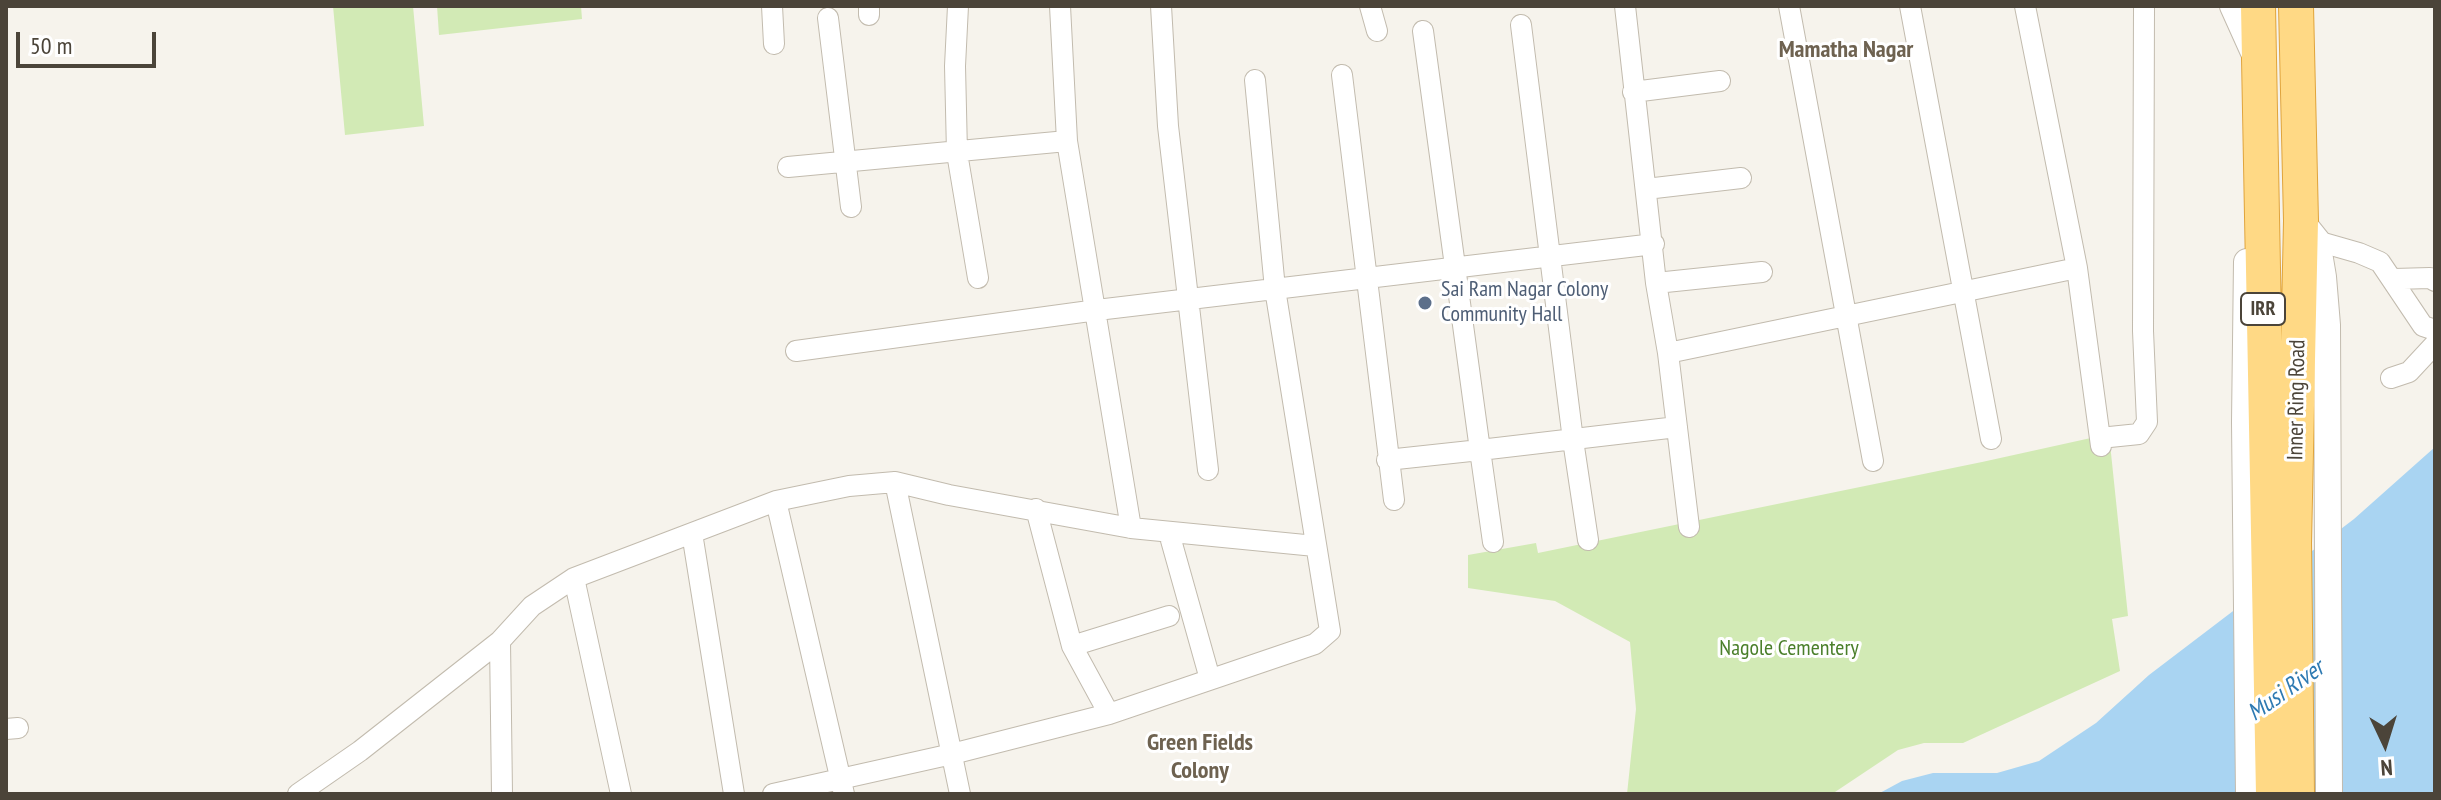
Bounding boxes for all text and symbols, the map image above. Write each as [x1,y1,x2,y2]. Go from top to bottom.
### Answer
scale bar [20,16,160,66]
text: 50 m [30,30,72,61]
district label: Mamatha Nagar [1779,36,1913,64]
place label: Sai Ram Nagar Colony Community Hall [1441,277,1608,328]
road number: IRR [2241,293,2285,325]
marker: Sai Ram Nagar Colony Community Hall [1416,294,1434,312]
street label: Inner Ring Road [2283,339,2311,461]
park label: Nagole Cementery [1719,636,1859,662]
water label: Musi River [2242,654,2330,728]
north arrow [2345,704,2425,784]
district label: Green Fields Colony [1147,729,1253,785]
text: N [2380,754,2394,782]

